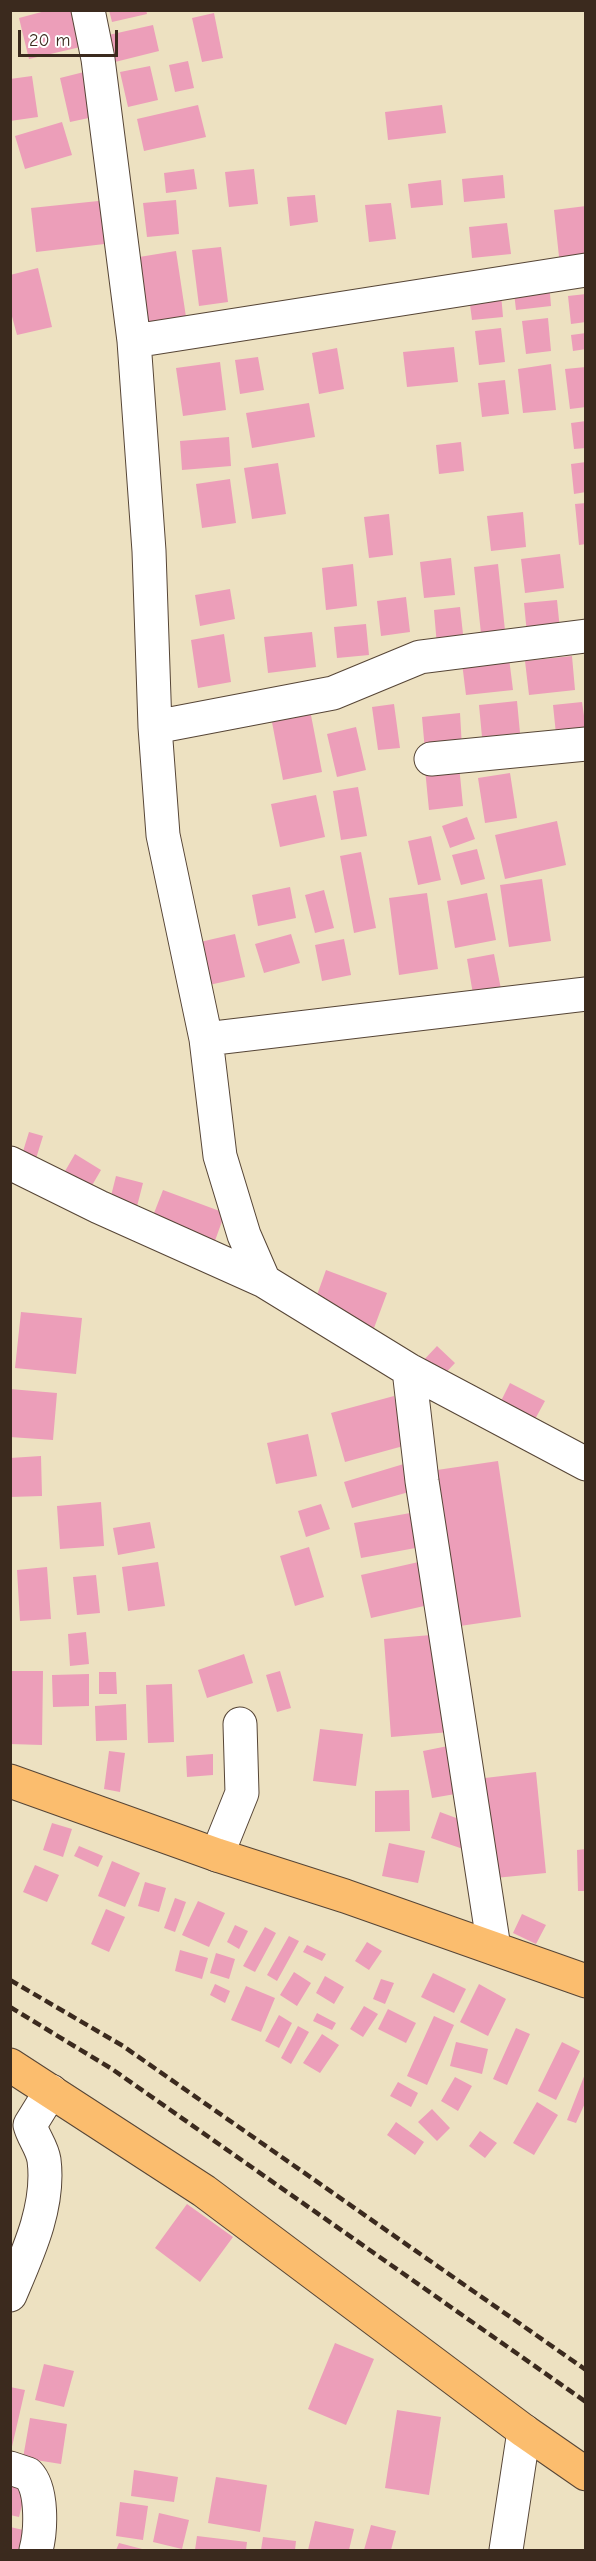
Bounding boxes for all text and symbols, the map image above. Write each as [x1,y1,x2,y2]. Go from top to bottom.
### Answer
scale bar [21,18,122,56]
text: 20 m [29,30,70,51]

